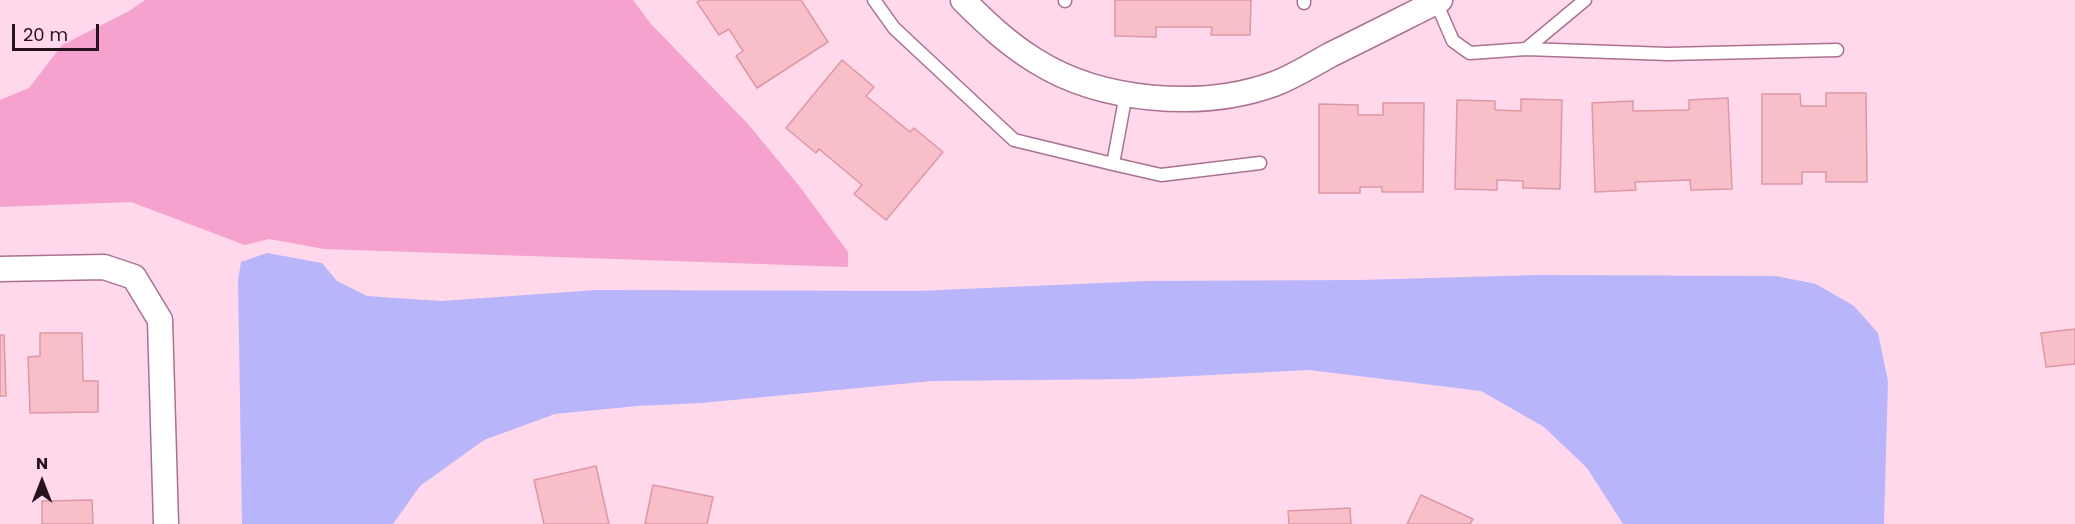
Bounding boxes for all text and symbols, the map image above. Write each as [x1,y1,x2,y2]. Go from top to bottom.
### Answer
scale bar [15,12,102,50]
text: 20 m [23,22,68,47]
north arrow [12,452,72,512]
text: N [36,452,48,475]

